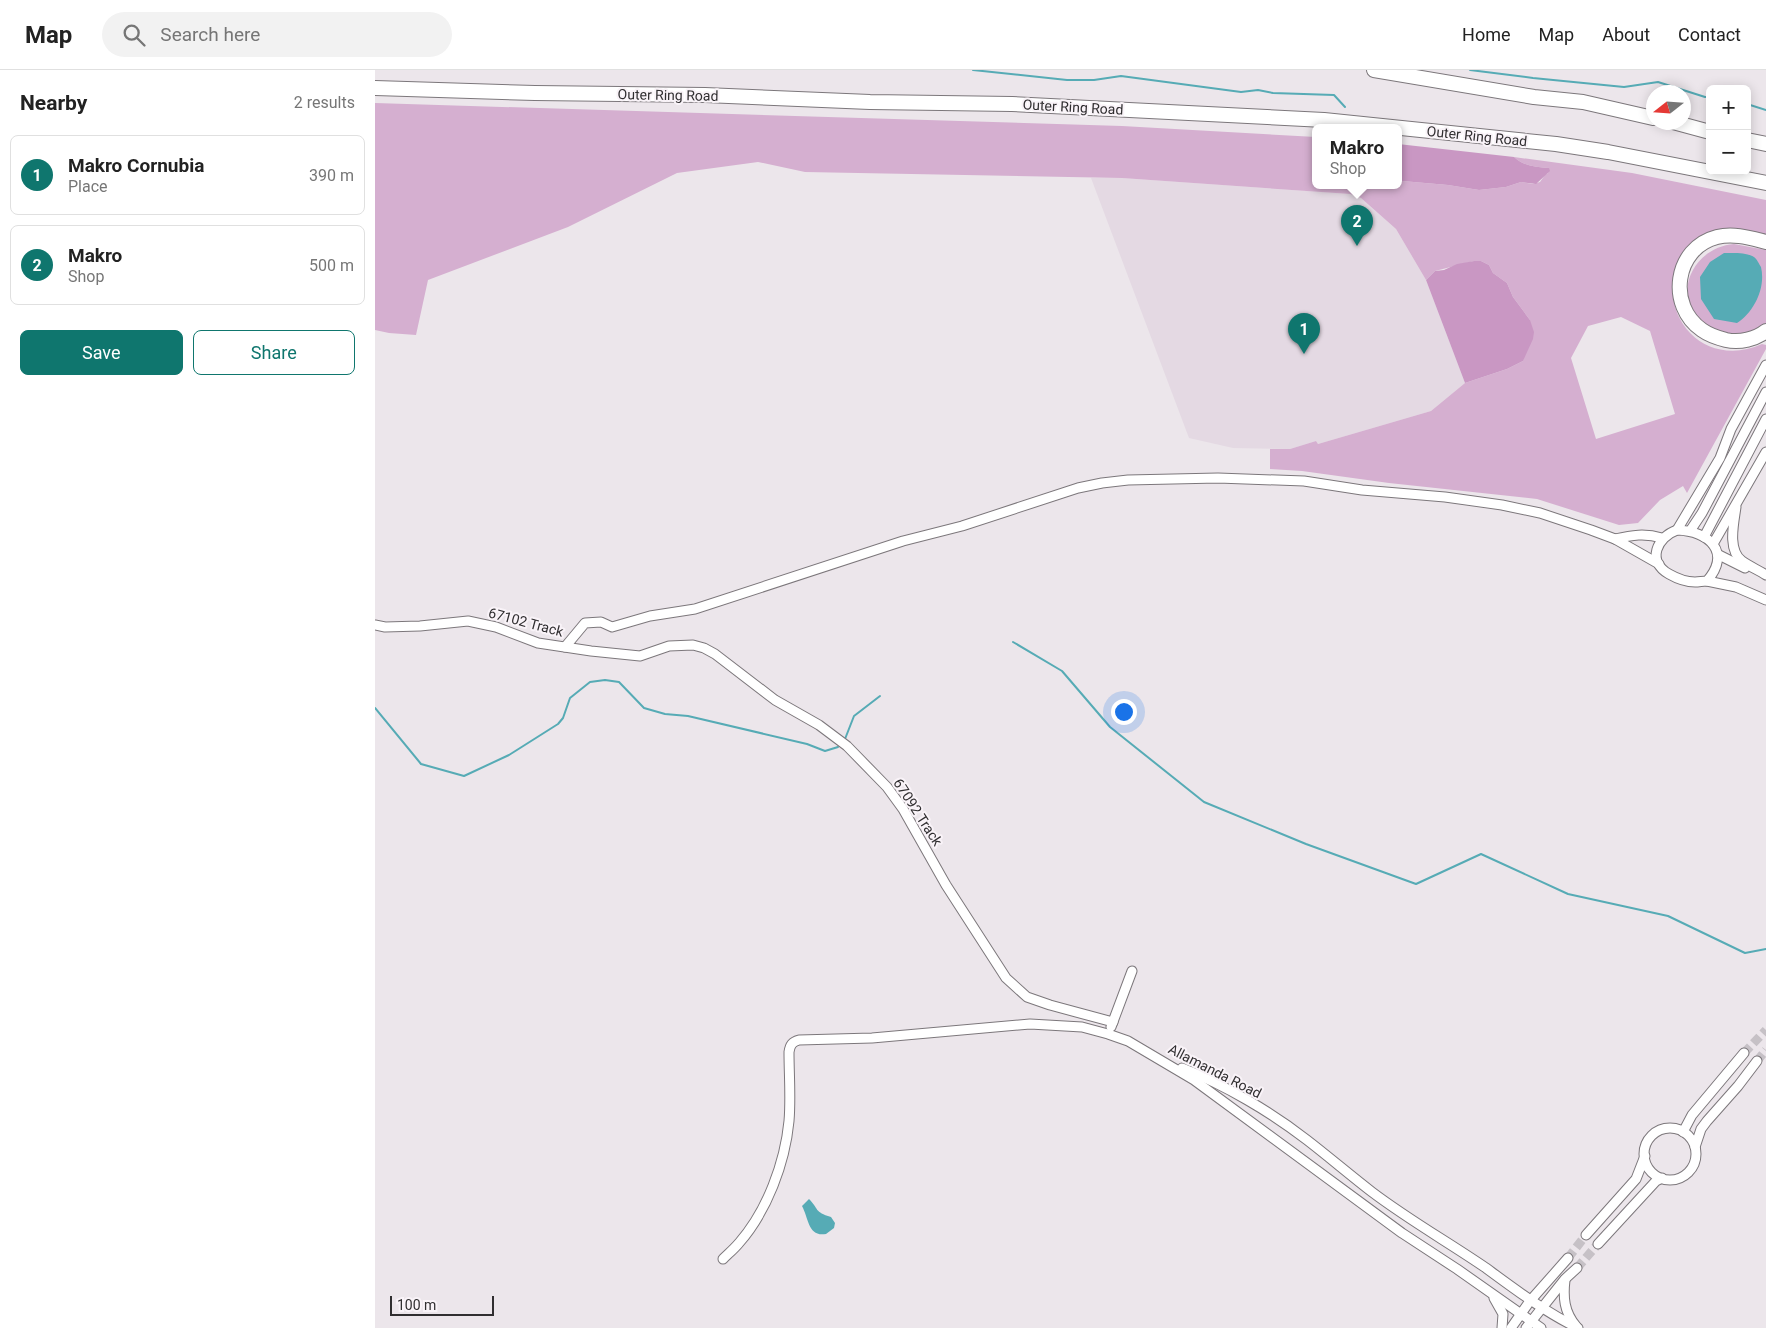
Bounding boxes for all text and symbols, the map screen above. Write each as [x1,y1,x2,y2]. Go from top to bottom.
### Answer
search box [102,12,452,57]
text: Map [25,21,72,49]
icon: search [120,21,148,49]
text: Search here [160,23,260,46]
text: Home [1462,24,1511,45]
text: Map [1539,24,1574,45]
text: About [1602,24,1650,45]
text: Contact [1678,24,1741,45]
north arrow [1646,85,1691,130]
map controls [1706,85,1751,175]
button: + [1706,85,1751,130]
street label: Outer Ring Road [617,86,719,104]
text: Nearby [20,91,87,115]
text: 2 results [294,93,355,112]
street label: Outer Ring Road [1022,96,1124,118]
street label: Outer Ring Road [1426,123,1528,149]
popup [1312,124,1402,189]
button: − [1706,130,1751,175]
text: Makro [1330,136,1384,159]
text: Makro Cornubia [68,154,204,177]
text: Shop [1330,159,1366,178]
text: 1 [32,166,42,185]
text: 390 m [309,166,354,185]
text: Place [68,177,108,196]
pin: 2 [1341,205,1373,246]
text: Makro [68,244,122,267]
text: 2 [32,256,42,275]
text: 500 m [309,256,354,275]
text: Shop [68,267,104,286]
pin: 1 [1288,313,1320,354]
button: Save [20,330,183,375]
button: Share [193,330,355,375]
street label: 67102 Track [487,604,566,640]
your location [1111,699,1137,725]
street label: 67092 Track [890,775,946,849]
street label: Allamanda Road [1166,1041,1264,1101]
scale bar [390,1293,494,1316]
text: 100 m [397,1297,436,1313]

